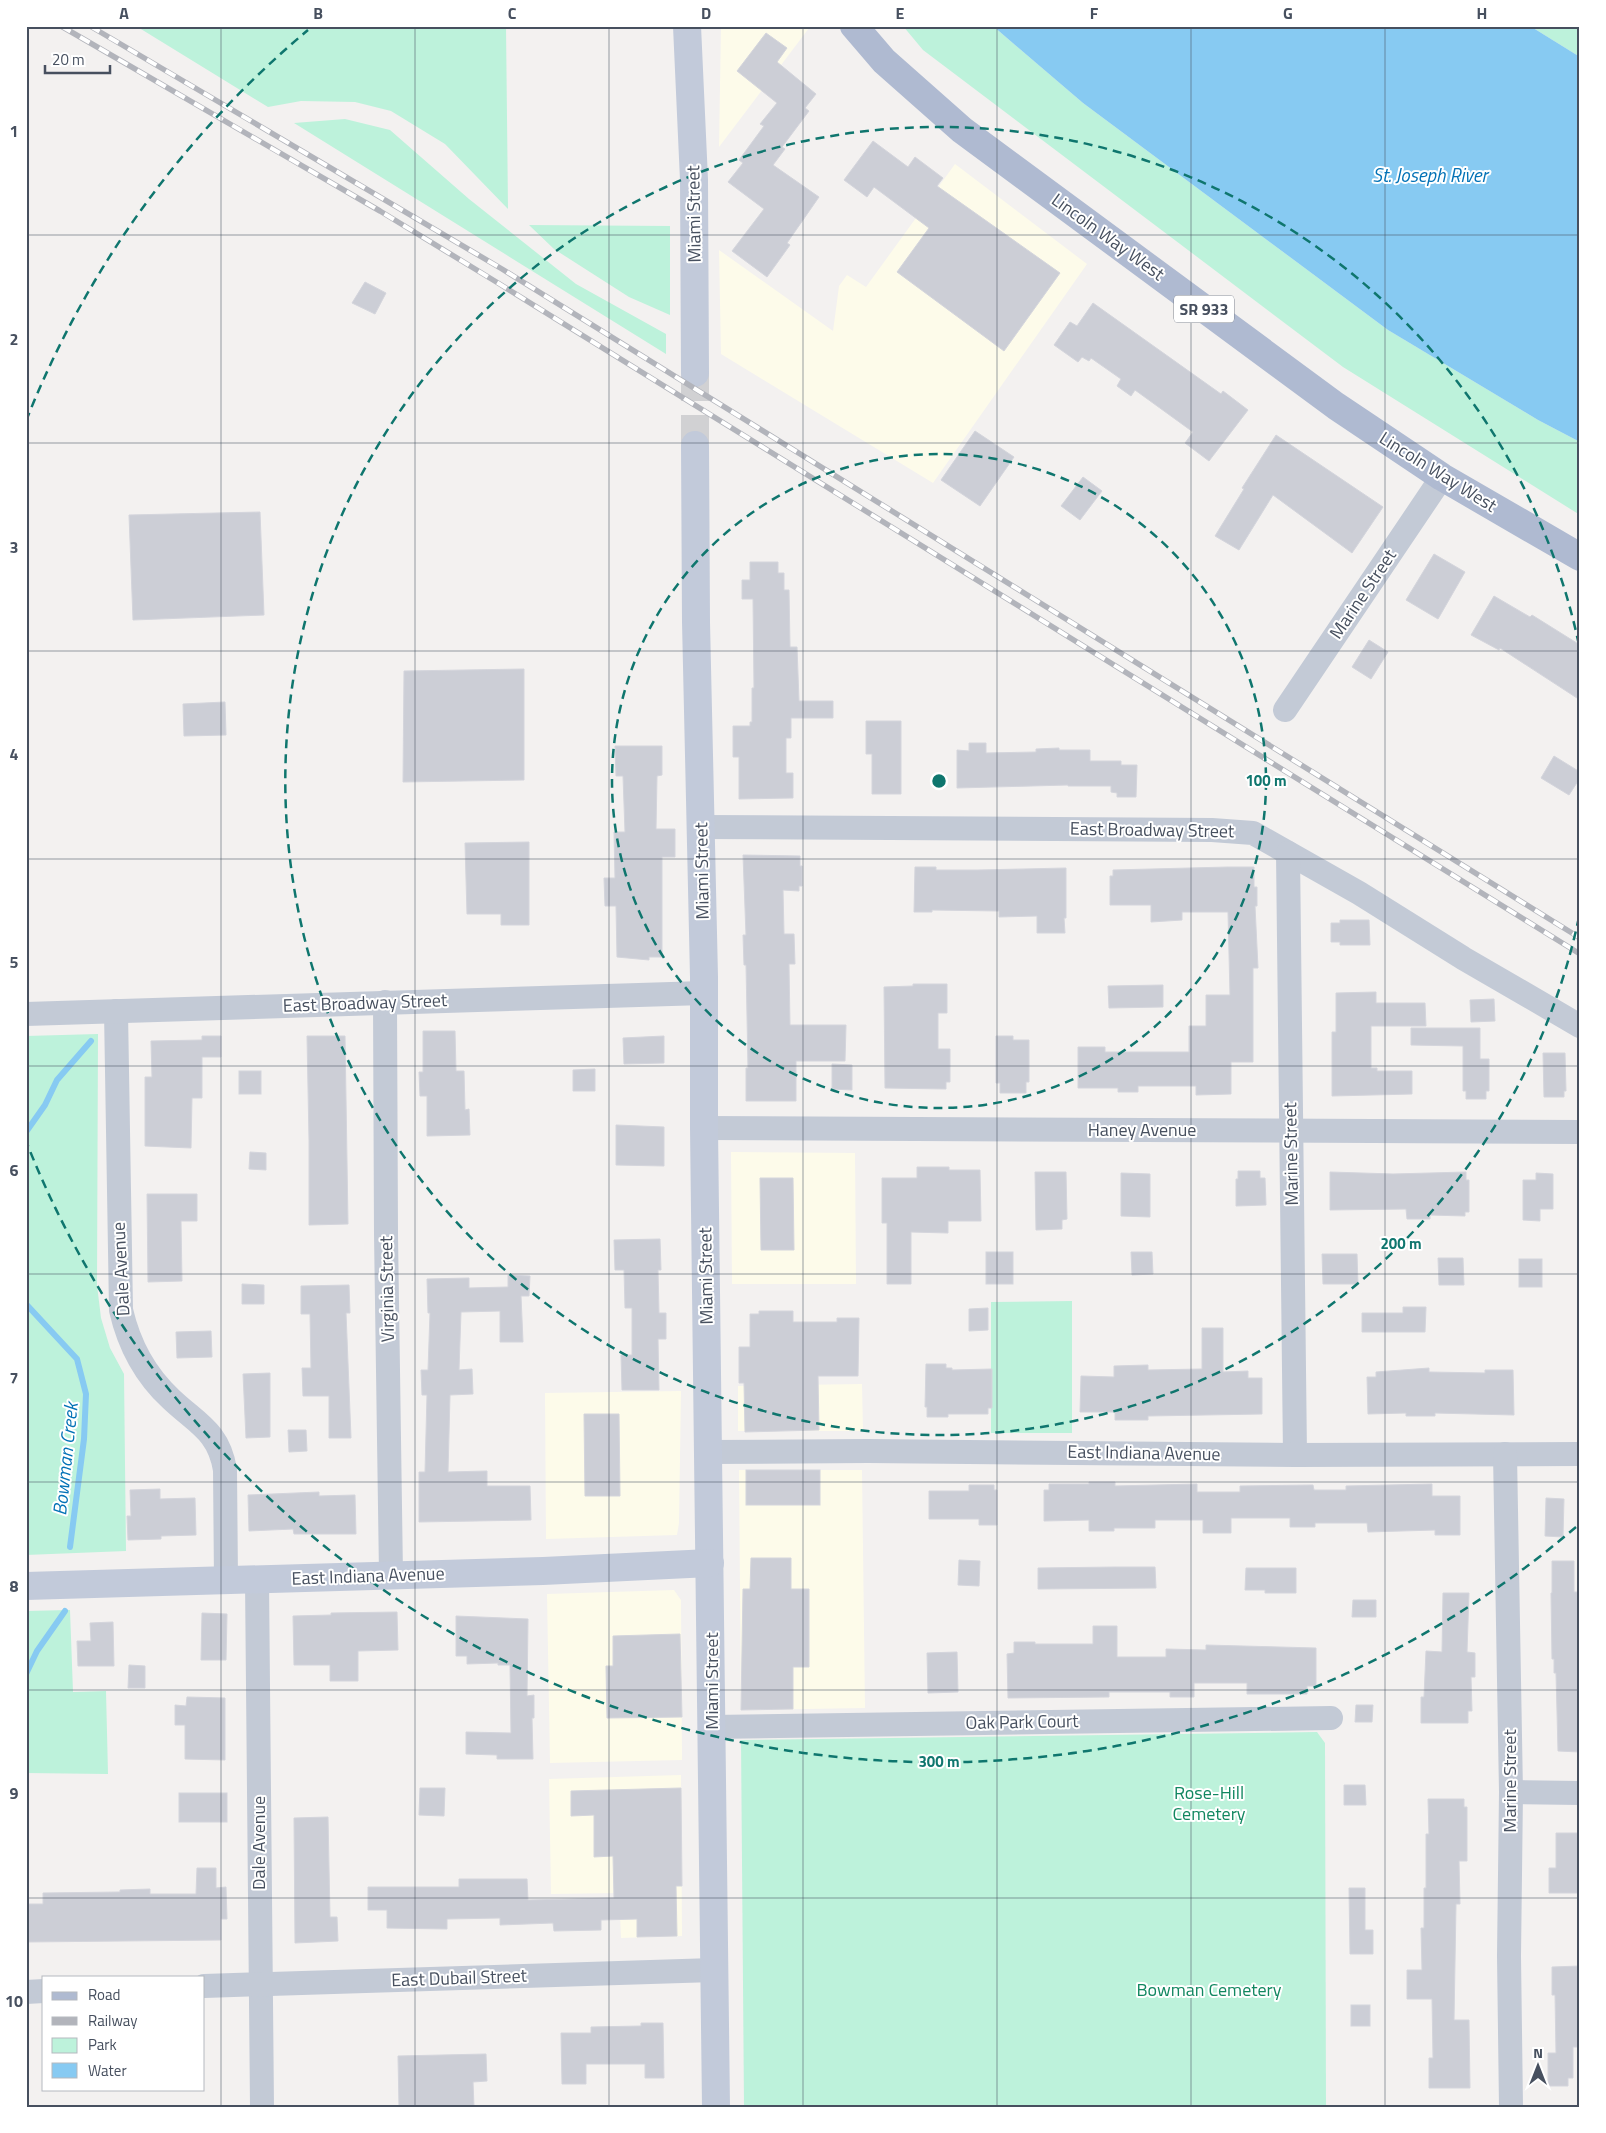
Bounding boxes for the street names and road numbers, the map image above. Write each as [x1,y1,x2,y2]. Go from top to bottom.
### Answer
street label: Miami Street [679,164,708,263]
street label: Lincoln Way West [1046,186,1171,287]
road number: SR 933 [1174,296,1234,322]
street label: Lincoln Way West [1374,425,1503,519]
street label: Marine Street [1322,543,1403,644]
street label: East Broadway Street [1070,815,1235,844]
street label: Miami Street [687,821,716,920]
street label: East Broadway Street [282,986,448,1019]
street label: Marine Street [1276,1101,1305,1206]
street label: Haney Avenue [1088,1116,1196,1143]
street label: Dale Avenue [105,1221,136,1317]
street label: Miami Street [691,1226,720,1325]
street label: Virginia Street [372,1235,401,1343]
street label: East Indiana Avenue [1067,1438,1221,1467]
street label: East Indiana Avenue [291,1559,445,1592]
street label: Miami Street [698,1632,725,1730]
street label: Oak Park Court [965,1707,1079,1736]
street label: Marine Street [1496,1729,1523,1833]
street label: Dale Avenue [245,1796,272,1890]
street label: East Dubail Street [391,1962,528,1993]

